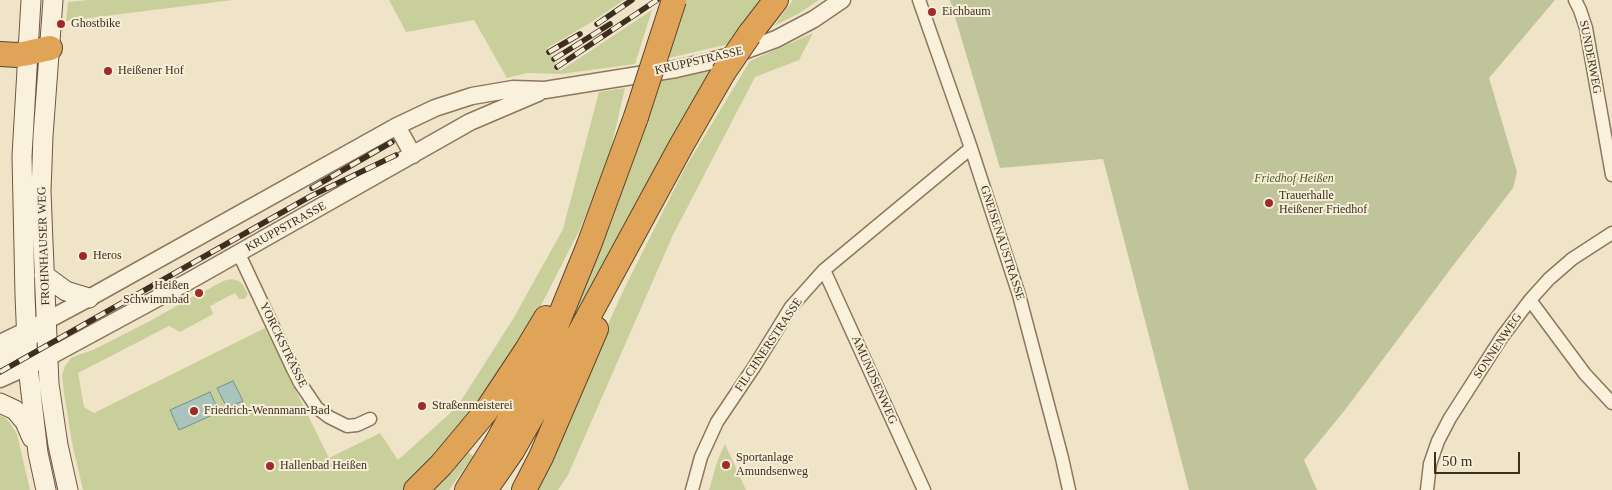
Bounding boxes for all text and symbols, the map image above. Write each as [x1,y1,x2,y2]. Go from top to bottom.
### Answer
place label: Eichbaum [942,5,991,19]
marker: Eichbaum [926,6,938,18]
place label: Ghostbike [71,17,120,31]
marker: Ghostbike [55,18,67,30]
street label: SUNDERWEG [1576,19,1604,95]
street label: KRUPPSTRASSE [654,44,744,78]
place label: Heißener Hof [118,64,184,78]
marker: Heißener Hof [102,65,114,77]
park label: Friedhof Heißen [1254,172,1334,186]
street label: GNEISENAUSTRASSE [977,184,1027,302]
street label: FROHNHAUSER WEG [35,186,53,306]
place label: Trauerhalle Heißener Friedhof [1279,189,1367,217]
marker: Trauerhalle Heißener Friedhof [1263,197,1275,209]
street label: KRUPPSTRASSE [243,199,329,255]
place label: Heros [93,249,122,263]
marker: Heros [77,250,89,262]
place label: Heißen Schwimmbad [123,279,189,307]
marker: Heißen Schwimmbad [193,287,205,299]
street label: FILCHNERSTRASSE [732,295,806,395]
street label: YORCKSTRASSE [256,300,310,390]
street label: SONNENWEG [1471,310,1525,382]
street label: AMUNDSENWEG [848,334,900,426]
place label: Straßenmeisterei [432,399,513,413]
marker: Straßenmeisterei [416,400,428,412]
place label: Friedrich-Wennmann-Bad [204,404,330,418]
marker: Friedrich-Wennmann-Bad [188,405,200,417]
scale bar [1437,442,1523,474]
place label: Sportanlage Amundsenweg [736,451,808,479]
text: 50 m [1442,453,1472,469]
place label: Hallenbad Heißen [280,459,367,473]
marker: Sportanlage Amundsenweg [720,459,732,471]
marker: Hallenbad Heißen [264,460,276,472]

